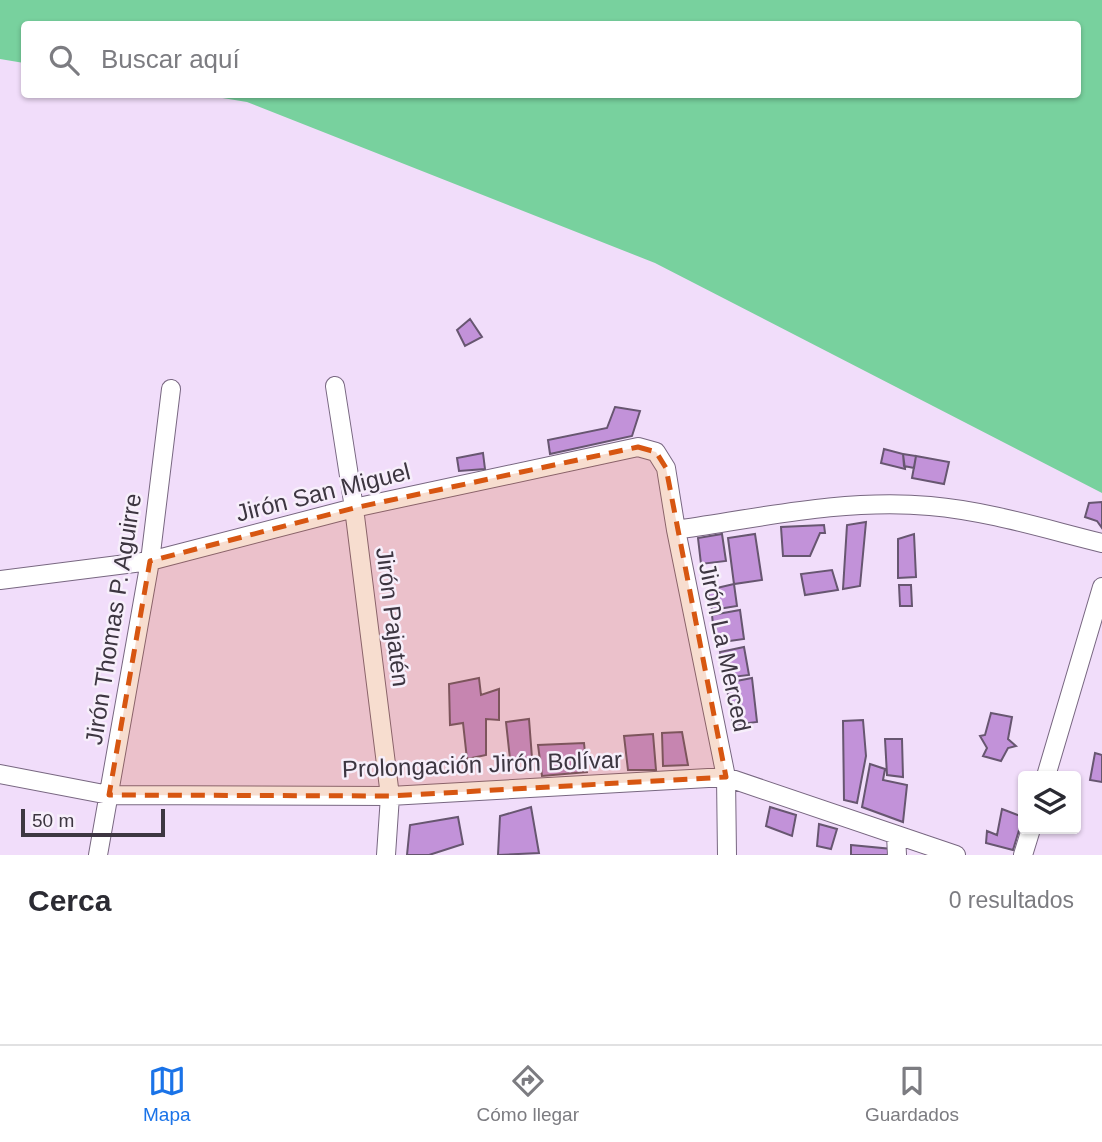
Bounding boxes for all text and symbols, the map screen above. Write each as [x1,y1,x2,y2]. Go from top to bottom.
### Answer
search box [21,21,1081,98]
icon: search [45,41,83,79]
text: Buscar aquí [101,44,240,74]
street label: Jirón San Miguel [233,457,413,527]
street label: Jirón Thomas P. Aguirre [80,491,146,747]
street label: Jirón Pajatén [371,546,415,688]
street label: Jirón La Merced [694,560,756,734]
street label: Prolongación Jirón Bolívar [342,746,622,782]
map controls [1018,771,1081,834]
button: layers [1018,771,1081,834]
scale bar [21,806,164,838]
text: 50 m [32,810,74,831]
text: Cerca [28,884,111,917]
text: 0 resultados [949,887,1074,913]
tab: Mapa [143,1062,191,1126]
tab: Cómo llegar [477,1062,579,1126]
tab: Guardados [865,1062,959,1126]

